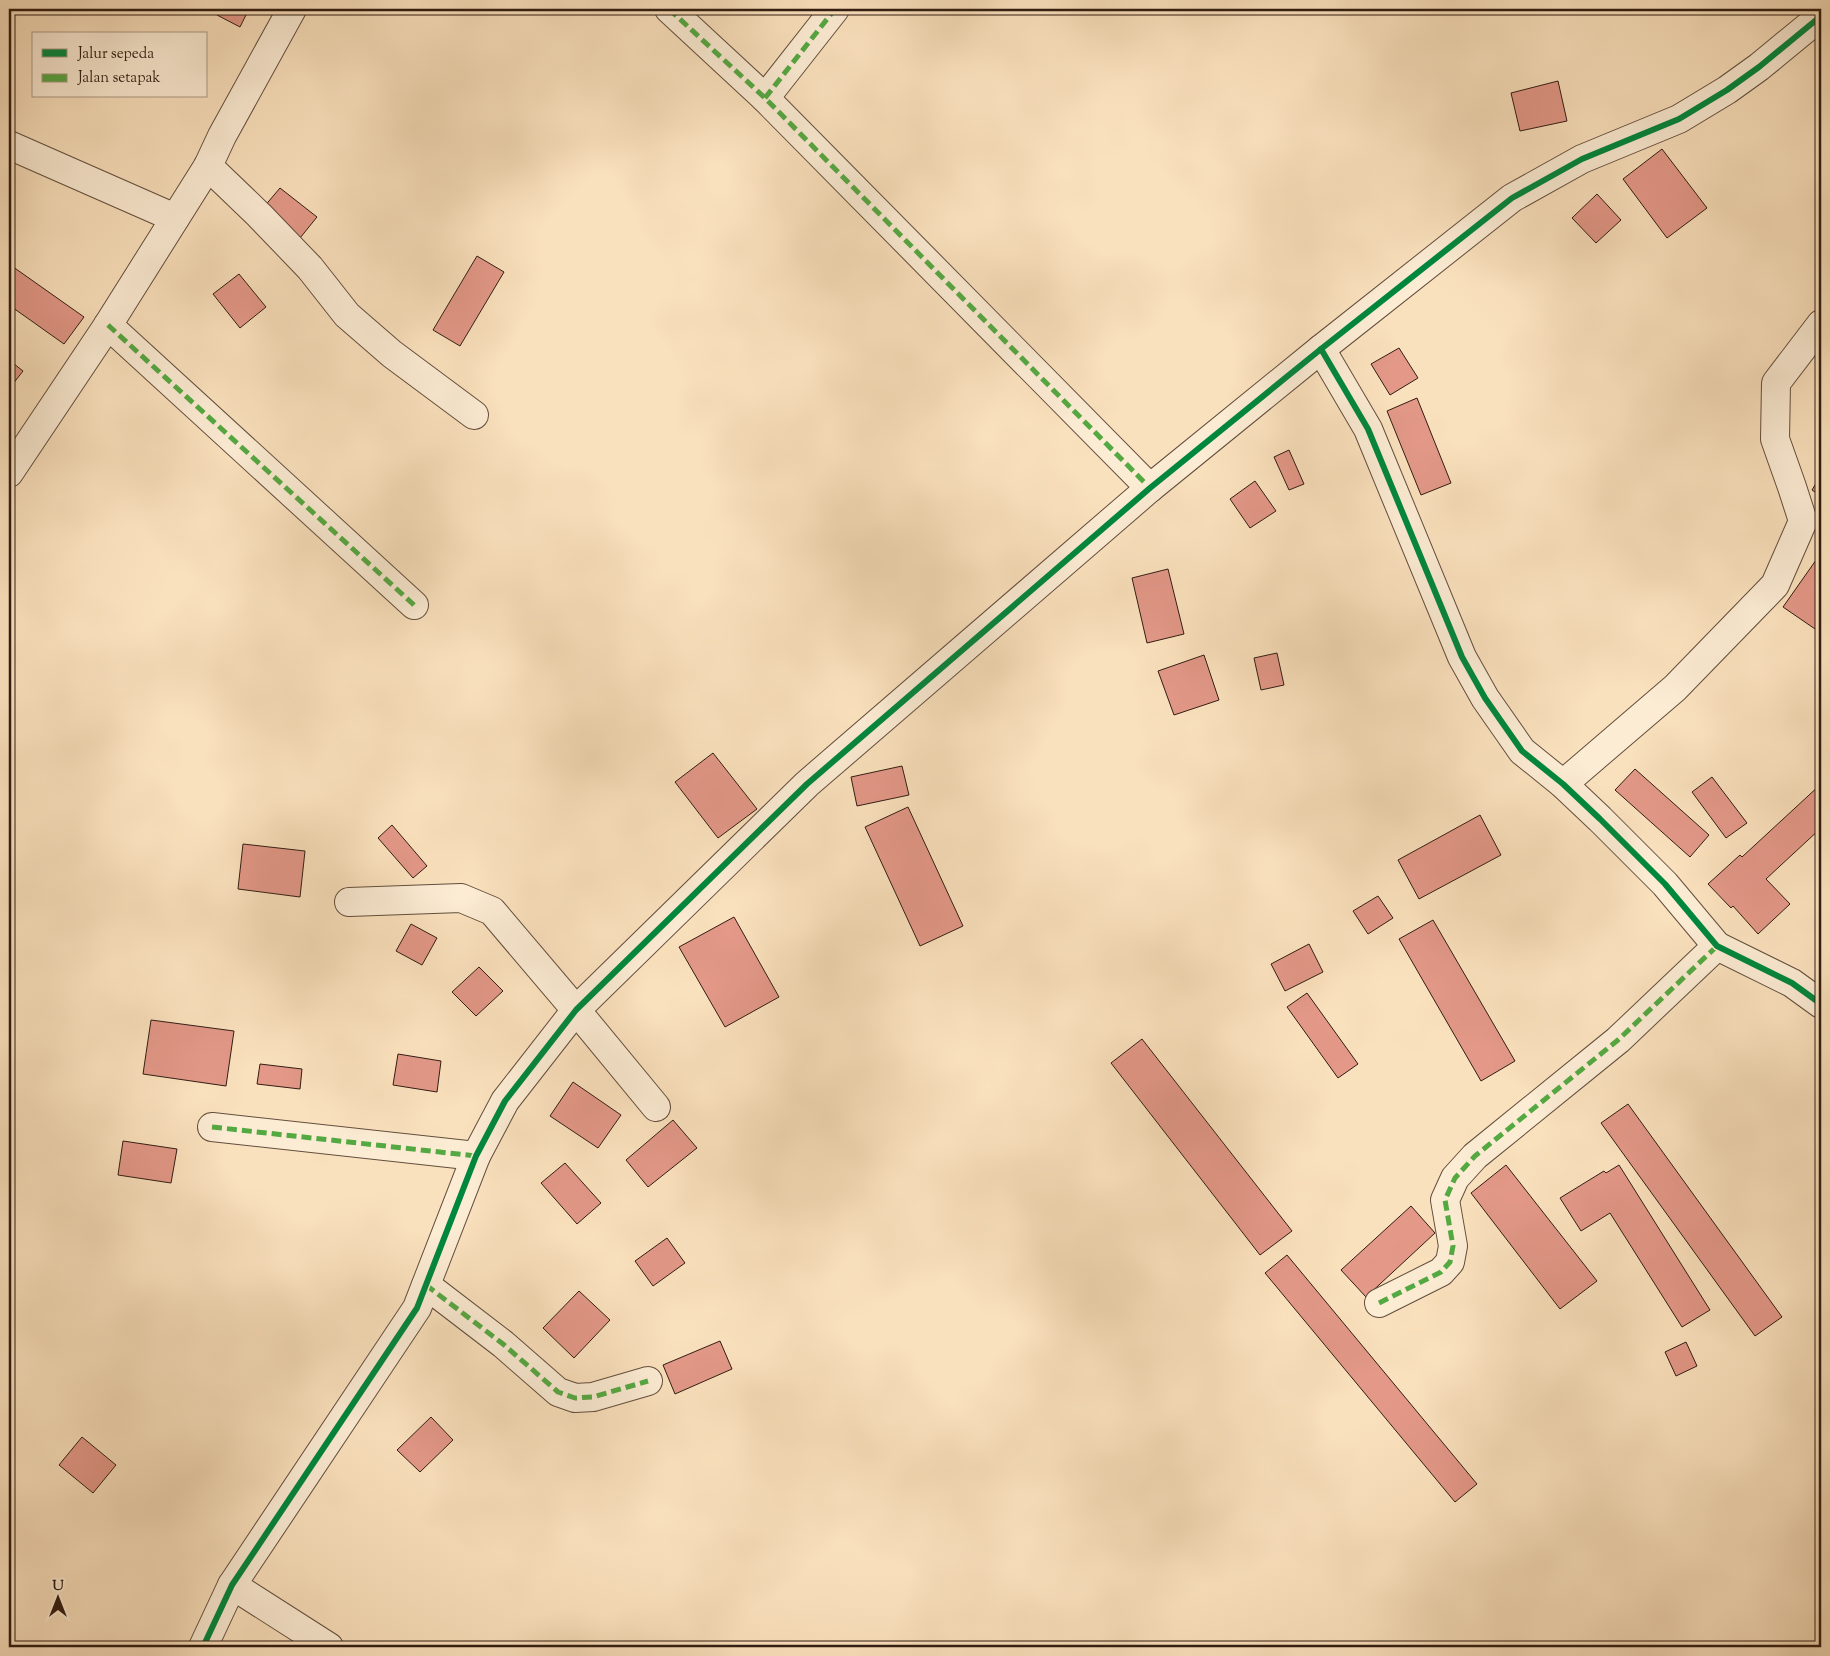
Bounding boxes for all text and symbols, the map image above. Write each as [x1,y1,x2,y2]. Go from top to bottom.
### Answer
legend [32,32,208,98]
text: Jalur sepeda [77,44,154,65]
text: Jalan setapak [77,68,161,89]
north arrow [32,1574,82,1624]
text: U [52,1577,64,1597]

